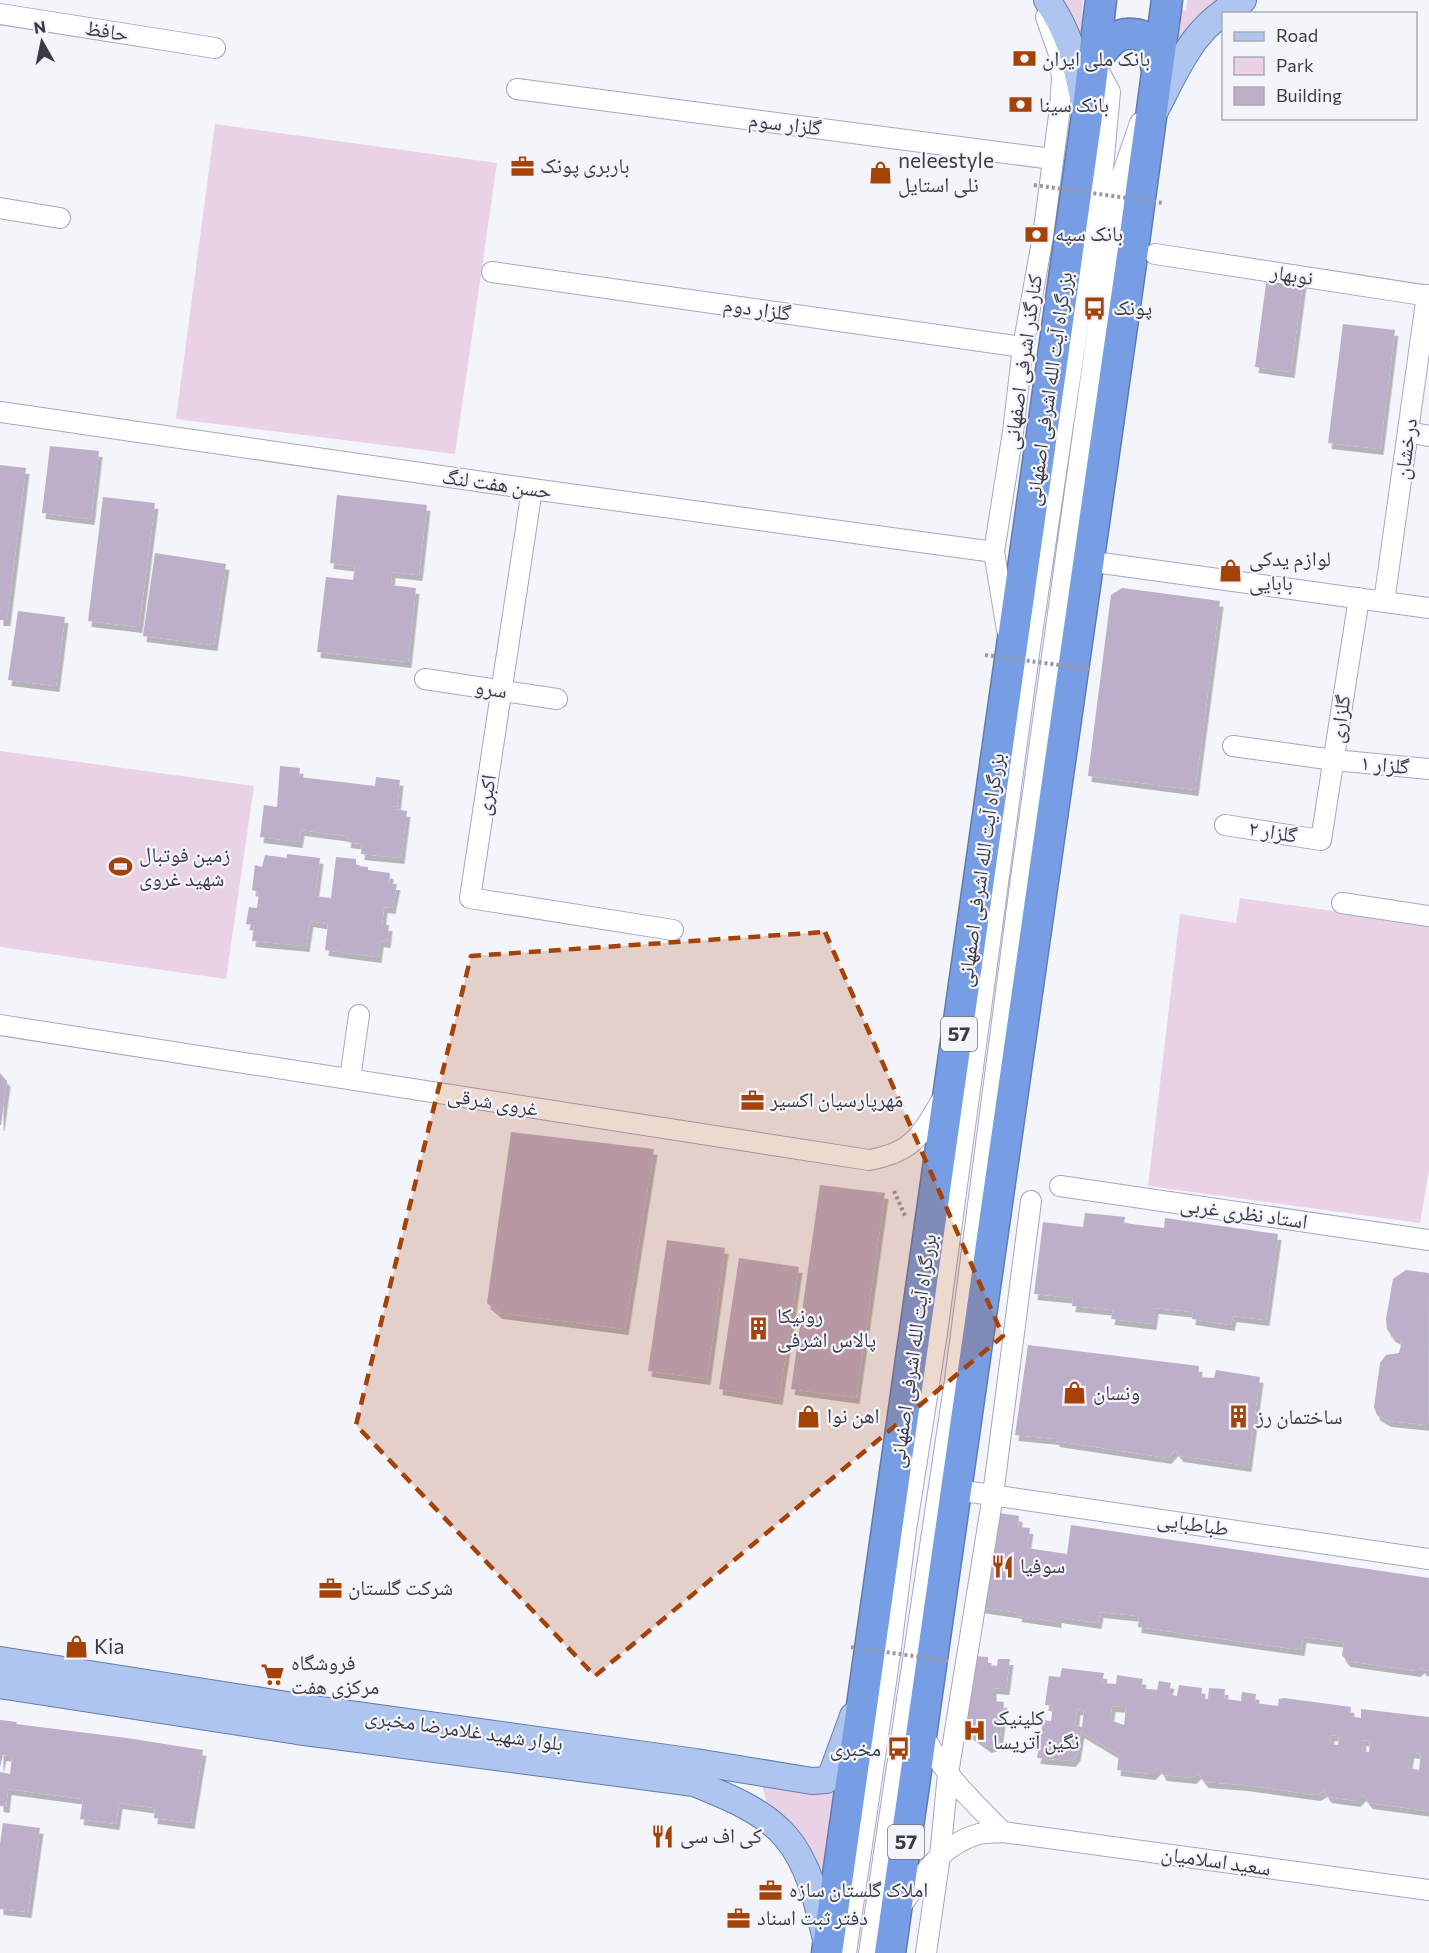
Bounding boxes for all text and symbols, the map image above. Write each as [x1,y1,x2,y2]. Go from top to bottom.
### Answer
north arrow [12,12,72,72]
legend [1222,12,1417,120]
street label: حافظ [84,14,131,45]
text: N [32,16,47,37]
text: Road [1276,24,1318,46]
place label: بانک ملی ایران [1042,45,1150,72]
bank icon: بانک ملی ایران [1011,46,1037,72]
text: Park [1276,54,1314,76]
text: Building [1276,84,1342,106]
place label: بانک سینا [1039,91,1109,117]
bank icon: بانک سینا [1008,92,1034,118]
street label: گلزار سوم [747,106,823,142]
place label: neleestyle نلی استایل [898,147,994,198]
place label: باربری پونک [540,152,630,178]
office icon: باربری پونک [509,153,535,179]
shop icon: neleestyle نلی استایل [867,160,893,186]
place label: بانک سپه [1055,220,1123,246]
bank icon: بانک سپه [1024,221,1050,247]
street label: نوبهار [1268,258,1315,290]
street label: بزرگراه آیت الله اشرفی اصفهانی [1019,270,1078,508]
street label: کنارگذر اشرفی اصفهانی [997,272,1048,451]
street label: گلزار دوم [721,290,793,328]
place label: پونک [1113,294,1152,320]
bus stop icon: پونک [1082,295,1108,321]
street label: درخشان [1388,417,1422,481]
street label: حسن هفت لنگ [441,462,554,505]
place label: لوازم یدکی بابایی [1249,545,1331,596]
shop icon: لوازم یدکی بابایی [1218,558,1244,584]
street label: سرو [473,673,509,702]
street label: گلزاری [1322,693,1356,745]
street label: گلزار ۱ [1360,749,1411,778]
street label: بزرگراه آیت الله اشرفی اصفهانی [951,751,1010,989]
street label: اکبری [469,772,501,817]
street label: گلزار ۲ [1247,814,1300,847]
place label: زمین فوتبال شهید غروی [139,841,230,891]
sports icon: زمین فوتبال شهید غروی [108,854,134,880]
road number: 57 [941,1017,977,1051]
street label: غروی شرقی [446,1081,541,1122]
place label: مهرپارسیان اکسیر [769,1086,903,1112]
office icon: مهرپارسیان اکسیر [739,1087,765,1113]
street label: استاد نظری غربی [1179,1190,1309,1235]
street label: بزرگراه آیت الله اشرفی اصفهانی [883,1232,942,1470]
place label: رونیکا پالاس اشرفی [777,1302,876,1353]
building icon: رونیکا پالاس اشرفی [746,1315,772,1341]
place label: ونسان [1093,1379,1140,1405]
shop icon: ونسان [1062,1380,1088,1406]
place label: اهن نوا [827,1402,880,1429]
shop icon: اهن نوا [796,1403,822,1429]
place label: ساختمان رز [1255,1403,1343,1429]
building icon: ساختمان رز [1225,1404,1251,1430]
street label: طباطبایی [1155,1505,1231,1542]
place label: سوفیا [1020,1552,1065,1577]
restaurant icon: سوفیا [989,1553,1015,1579]
place label: شرکت گلستان [348,1574,453,1600]
office icon: شرکت گلستان [317,1575,343,1601]
place label: Kia [94,1633,124,1658]
shop icon: Kia [63,1634,89,1660]
place label: فروشگاه مرکزی هفت [291,1649,379,1699]
supermarket icon: فروشگاه مرکزی هفت [260,1662,286,1688]
street label: بلوار شهید غلامرضا مخبری [363,1702,565,1756]
place label: کلینیک نگین آتریسا [993,1704,1079,1755]
hospital icon: کلینیک نگین آتریسا [962,1717,988,1743]
place label: مخبری [830,1735,881,1761]
bus stop icon: مخبری [886,1736,912,1762]
place label: کی اف سی [680,1822,763,1849]
restaurant icon: کی اف سی [649,1823,675,1849]
road number: 57 [888,1825,924,1859]
street label: سعید اسلامیان [1160,1839,1273,1881]
place label: املاک گلستان سازه [789,1876,928,1902]
office icon: املاک گلستان سازه [758,1877,784,1903]
place label: دفتر ثبت اسناد [757,1904,868,1930]
office icon: دفتر ثبت اسناد [726,1905,752,1931]

